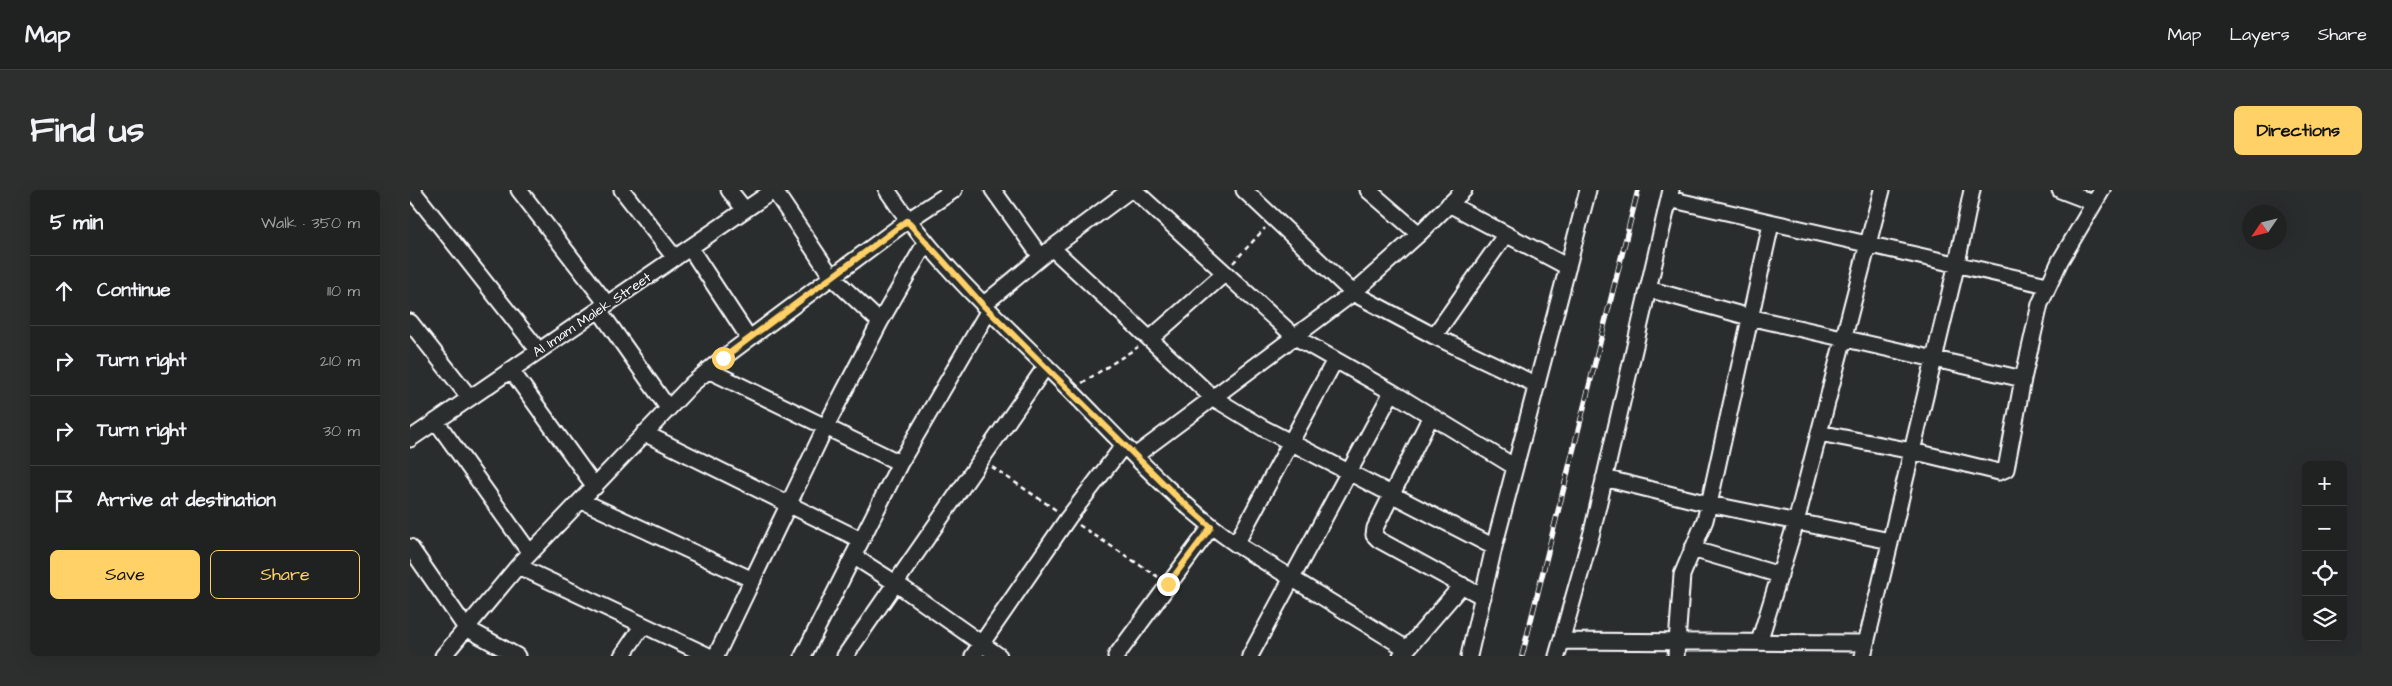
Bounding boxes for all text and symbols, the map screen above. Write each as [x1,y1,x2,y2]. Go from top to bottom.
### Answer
text: Map [25,18,70,52]
text: Map [2167,22,2201,47]
text: Layers [2229,22,2290,47]
text: Share [2318,22,2367,47]
text: Find us [30,106,144,155]
button: Directions [2234,106,2362,155]
north arrow [2242,205,2287,250]
text: 5 min [50,208,103,237]
text: Walk · 350 m [261,212,360,234]
street label: Al Imam Malek Street [529,268,656,362]
icon: ahead [50,277,78,305]
text: Continue [97,277,171,304]
text: 110 m [327,280,360,302]
icon: right [50,347,78,375]
text: Turn right [97,347,186,374]
route start [712,347,735,370]
text: 210 m [320,350,360,372]
icon: right [50,417,78,445]
text: Turn right [97,417,186,444]
text: 30 m [323,420,360,442]
map controls [2302,461,2347,641]
button: + [2302,461,2347,506]
icon: arrive [50,487,78,515]
text: Arrive at destination [97,487,276,514]
button: − [2302,506,2347,551]
button: Save [50,550,200,599]
button: Share [210,550,360,599]
button: locate [2302,551,2347,596]
route end [1157,573,1180,596]
button: layers [2302,596,2347,641]

